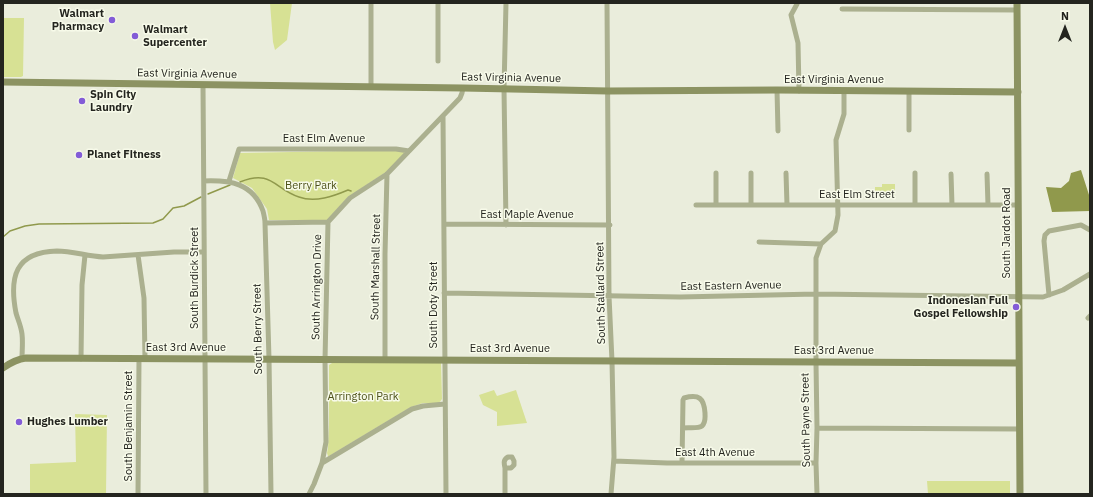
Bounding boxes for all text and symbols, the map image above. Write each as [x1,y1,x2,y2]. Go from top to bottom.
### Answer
place label: Walmart Pharmacy [52,7,104,33]
north arrow [1045,8,1085,48]
text: N [1061,9,1069,23]
marker: Walmart Pharmacy [107,15,117,25]
place label: Walmart Supercenter [143,23,207,49]
marker: Walmart Supercenter [130,31,140,41]
street label: East Virginia Avenue [137,67,237,81]
street label: East Virginia Avenue [461,71,561,85]
street label: East Virginia Avenue [784,73,884,87]
place label: Spin City Laundry [90,88,136,114]
marker: Spin City Laundry [77,96,87,106]
street label: East Elm Avenue [283,132,365,146]
place label: Planet Fitness [87,148,161,162]
marker: Planet Fitness [74,150,84,160]
park label: Berry Park [285,179,337,193]
street label: South Jardot Road [1000,187,1014,279]
street label: East Elm Street [819,188,895,202]
street label: East Maple Avenue [480,208,574,222]
street label: South Marshall Street [368,214,384,320]
street label: South Burdick Street [188,227,202,329]
street label: South Arrington Drive [309,234,325,340]
street label: South Stallard Street [594,242,608,344]
street label: South Doty Street [427,261,441,349]
street label: East Eastern Avenue [680,279,782,293]
street label: South Berry Street [251,283,265,375]
place label: Indonesian Full Gospel Fellowship [913,294,1008,320]
marker: Indonesian Full Gospel Fellowship [1011,302,1021,312]
street label: East 3rd Avenue [146,341,226,355]
street label: East 3rd Avenue [470,342,550,356]
street label: East 3rd Avenue [794,344,874,358]
street label: South Benjamin Street [122,371,136,481]
street label: South Payne Street [799,373,813,467]
park label: Arrington Park [327,390,399,404]
place label: Hughes Lumber [27,415,108,429]
marker: Hughes Lumber [14,417,24,427]
street label: East 4th Avenue [675,446,755,460]

